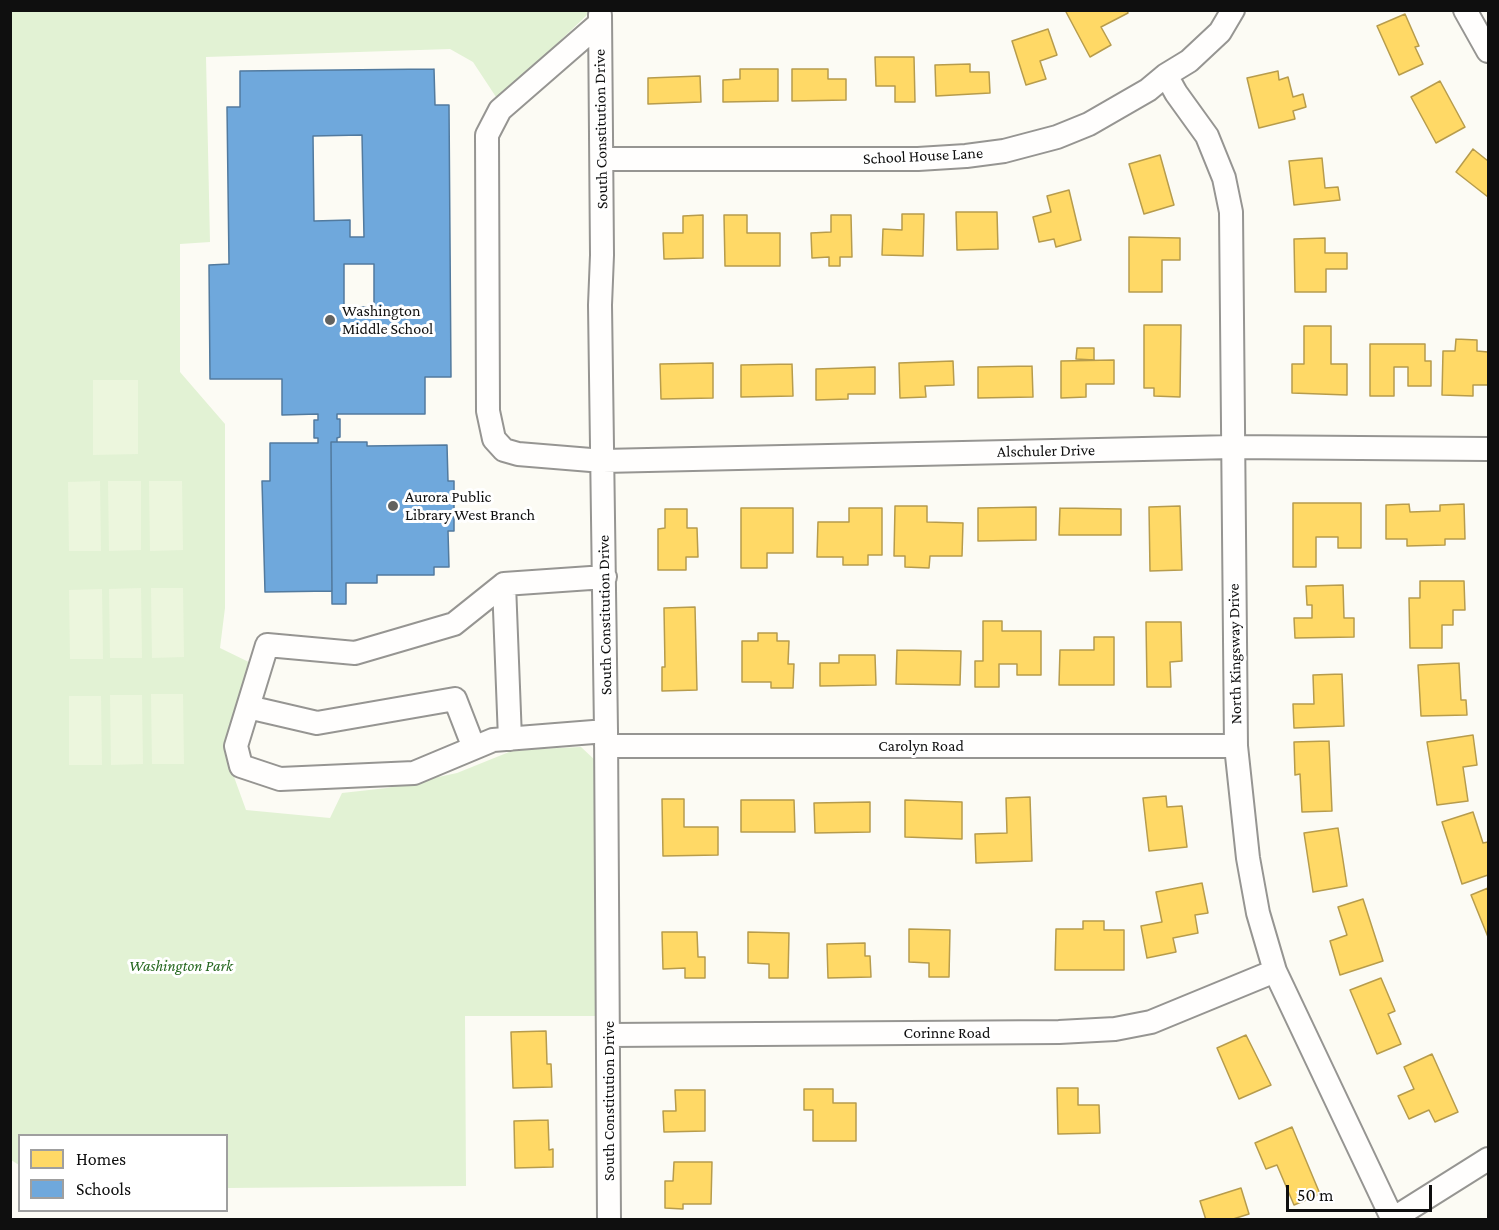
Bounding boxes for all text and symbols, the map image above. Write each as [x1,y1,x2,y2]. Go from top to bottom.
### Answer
street label: South Constitution Drive [590,49,612,209]
street label: School House Lane [863,143,983,169]
place label: Washington Middle School [342,301,433,339]
marker: Washington Middle School [323,313,337,327]
street label: Alschuler Drive [997,441,1095,461]
place label: Aurora Public Library West Branch [405,487,535,525]
marker: Aurora Public Library West Branch [386,499,400,513]
street label: South Constitution Drive [594,535,616,695]
street label: North Kingsway Drive [1224,583,1246,725]
street label: Carolyn Road [878,736,964,756]
park label: Washington Park [129,956,233,976]
street label: South Constitution Drive [599,1021,619,1181]
street label: Corinne Road [904,1023,990,1043]
legend [18,1134,228,1212]
text: Homes [76,1149,126,1169]
scale bar [1289,1173,1434,1211]
text: Schools [76,1179,131,1199]
text: 50 m [1297,1185,1334,1205]

